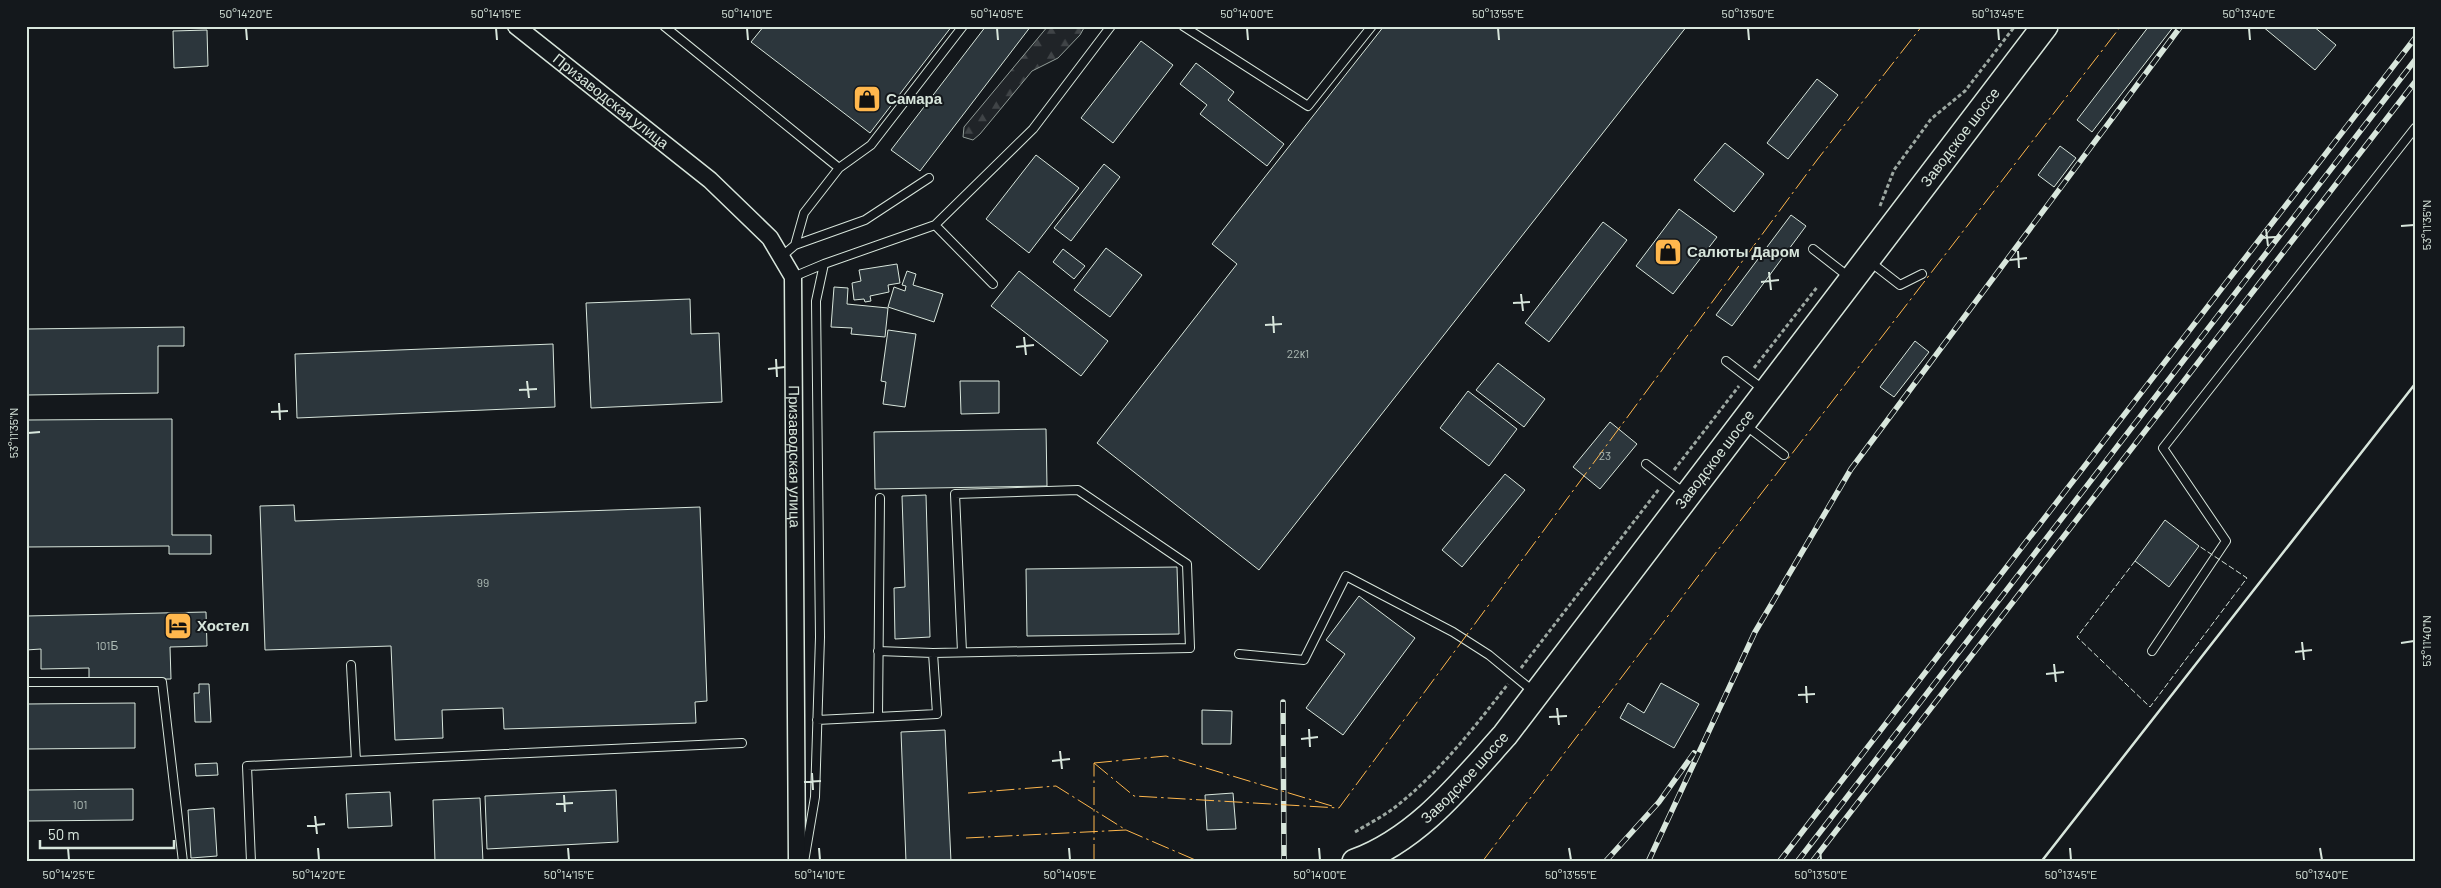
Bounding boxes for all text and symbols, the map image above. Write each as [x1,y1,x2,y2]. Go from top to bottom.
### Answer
text: 50°14'20"E [219,6,273,20]
text: 50°14'15"E [471,6,521,20]
text: 50°14'10"E [721,6,773,20]
text: 50°14'05"E [970,6,1024,20]
text: 50°14'00"E [1220,6,1274,20]
text: 50°13'55"E [1472,6,1524,20]
text: 50°13'50"E [1722,6,1774,20]
text: 50°13'45"E [1972,6,2024,20]
text: 50°13'40"E [2222,6,2276,20]
street label: Призаводская улица [550,49,673,152]
shop icon: Самара [852,84,882,114]
street label: Заводское шоссе [1916,84,2003,190]
place label: Самара [886,89,943,107]
text: 53°11'35"N [2419,200,2433,250]
shop icon: Салюты Даром [1653,237,1683,267]
place label: Салюты Даром [1687,242,1800,260]
house number: 22к1 [1287,346,1309,360]
street label: Призаводская улица [786,385,805,529]
street label: Заводское шоссе [1671,406,1757,512]
text: 53°11'35"N [6,408,20,458]
house number: 23 [1599,448,1611,462]
house number: 99 [477,575,489,589]
hotel icon: Хостел [163,611,193,641]
text: 53°11'40"N [2419,615,2433,667]
place label: Хостел [197,616,249,634]
house number: 101Б [96,638,118,652]
street label: Заводское шоссе [1417,727,1512,827]
house number: 101 [73,797,87,811]
scale bar [40,818,174,850]
text: 50 m [48,825,80,843]
text: 50°14'25"E [43,867,95,881]
text: 50°14'20"E [292,867,346,881]
text: 50°14'15"E [544,867,594,881]
text: 50°14'10"E [794,867,846,881]
text: 50°14'05"E [1043,867,1097,881]
text: 50°14'00"E [1293,867,1347,881]
text: 50°13'55"E [1545,867,1597,881]
text: 50°13'50"E [1795,867,1847,881]
text: 50°13'45"E [2045,867,2097,881]
text: 50°13'40"E [2295,867,2349,881]

